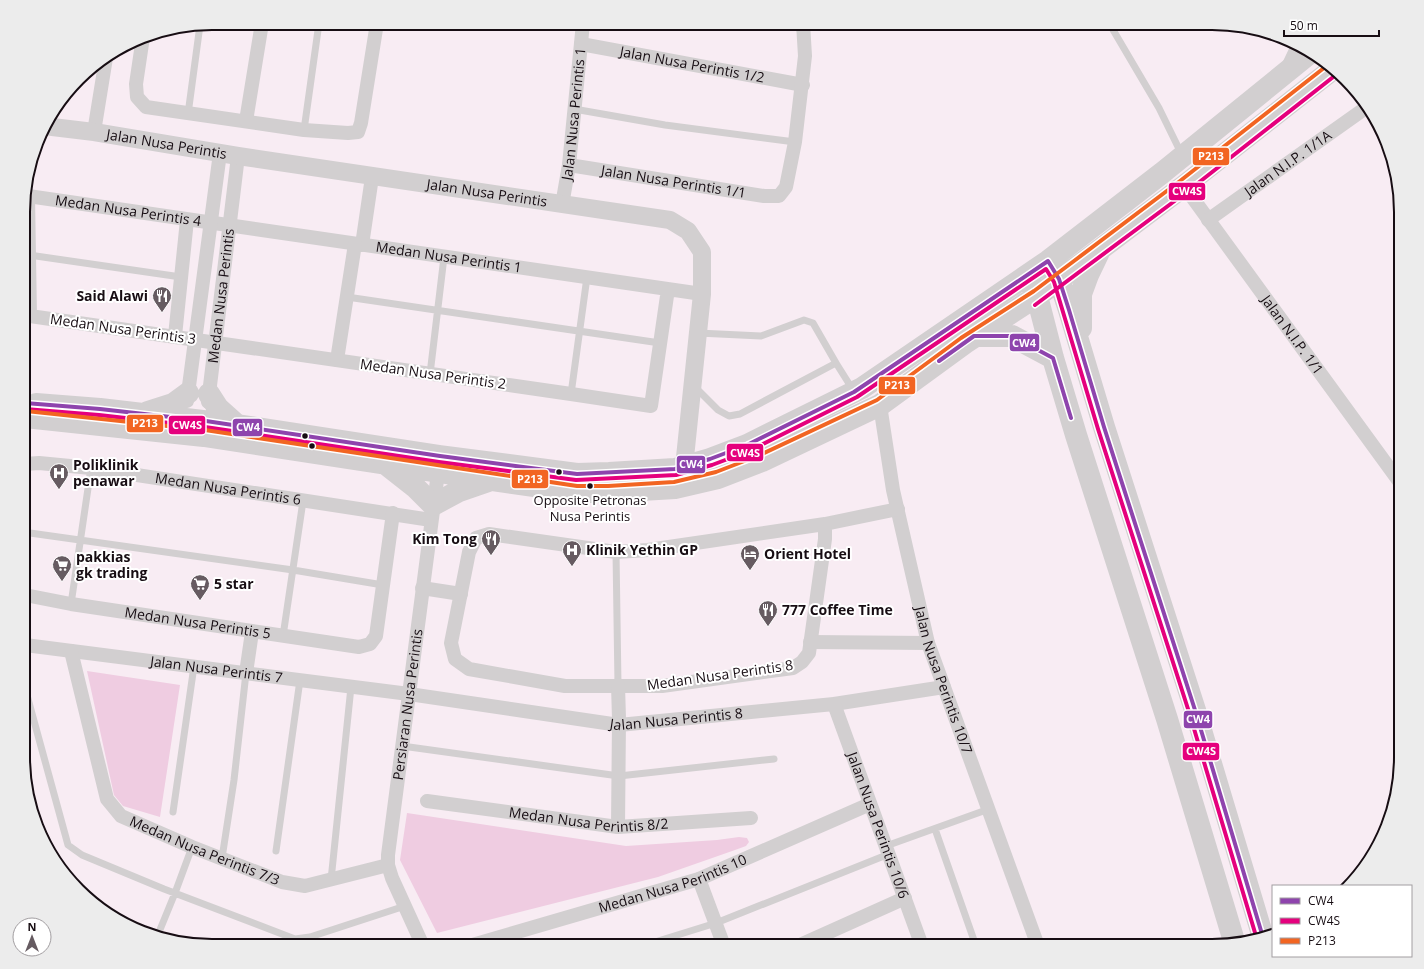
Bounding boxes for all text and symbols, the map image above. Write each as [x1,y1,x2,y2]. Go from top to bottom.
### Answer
scale bar [1284,12,1379,38]
text: 50 m [1290,17,1318,34]
street label: Jalan Nusa Perintis 1/2 [616,41,766,87]
street label: Jalan Nusa Perintis 1 [556,47,590,184]
street label: Jalan Nusa Perintis [103,124,229,163]
street label: Jalan N.I.P. 1/1A [1239,125,1335,201]
line badge: P213 [1192,147,1230,166]
text: P213 [1198,148,1224,163]
street label: Jalan Nusa Perintis 1/1 [598,160,748,202]
street label: Jalan Nusa Perintis [423,174,549,211]
line badge: CW4S [1168,182,1206,201]
text: CW4S [1172,183,1202,198]
street label: Medan Nusa Perintis 4 [54,190,203,230]
street label: Medan Nusa Perintis [203,227,238,364]
street label: Medan Nusa Perintis 1 [375,237,523,277]
restaurant icon: Said Alawi [151,285,173,313]
place label: Said Alawi [76,286,148,305]
street label: Jalan N.I.P. 1/1 [1256,289,1328,378]
street label: Medan Nusa Perintis 3 [49,309,197,348]
line badge: CW4 [1009,333,1040,352]
text: CW4 [1012,335,1037,350]
street label: Medan Nusa Perintis 2 [359,354,507,393]
line badge: P213 [878,376,916,395]
text: P213 [884,377,910,392]
line badge: P213 [126,414,164,433]
text: P213 [132,415,158,430]
line badge: CW4S [168,415,206,435]
text: CW4S [172,417,202,432]
line badge: CW4 [232,418,263,437]
text: CW4 [236,419,261,434]
unlabelled marker [300,431,310,441]
unlabelled marker [307,441,317,451]
line badge: CW4S [726,443,764,462]
text: CW4S [730,445,760,460]
place label: Poliklinik penawar [73,455,139,490]
line badge: CW4 [676,455,706,474]
text: CW4 [679,456,704,471]
hospital icon: Poliklinik penawar [48,462,70,490]
unlabelled marker [554,467,564,477]
street label: Medan Nusa Perintis 6 [154,468,302,509]
line badge: P213 [511,469,549,489]
text: P213 [517,471,543,486]
marker: Opposite Petronas Nusa Perintis [585,481,595,491]
place label: Opposite Petronas Nusa Perintis [534,491,646,525]
restaurant icon: Kim Tong [480,528,502,556]
place label: Kim Tong [412,529,477,548]
hospital icon: Klinik Yethin GP [561,539,583,567]
place label: Klinik Yethin GP [586,540,698,559]
hotel icon: Orient Hotel [739,543,761,571]
place label: Orient Hotel [764,544,851,563]
place label: pakkias gk trading [76,547,147,582]
supermarket icon: pakkias gk trading [51,554,73,582]
supermarket icon: 5 star [189,573,211,601]
place label: 5 star [214,574,254,593]
restaurant icon: 777 Coffee Time [757,599,779,627]
place label: 777 Coffee Time [782,600,893,619]
street label: Medan Nusa Perintis 5 [124,602,272,643]
street label: Jalan Nusa Perintis 10/7 [910,603,977,756]
street label: Persiaran Nusa Perintis [388,627,427,781]
street label: Jalan Nusa Perintis 7 [147,651,284,687]
street label: Medan Nusa Perintis 8 [646,655,794,694]
street label: Jalan Nusa Perintis 8 [607,703,744,734]
line badge: CW4 [1183,710,1213,729]
text: CW4 [1186,711,1211,726]
line badge: CW4S [1182,742,1220,761]
text: CW4S [1186,743,1216,758]
street label: Jalan Nusa Perintis 10/6 [843,747,914,901]
street label: Medan Nusa Perintis 8/2 [508,802,669,836]
street label: Medan Nusa Perintis 7/3 [127,811,283,889]
street label: Medan Nusa Perintis 10 [596,849,749,917]
legend [1272,885,1412,957]
text: CW4 [1308,892,1334,909]
text: CW4S [1308,912,1340,929]
north arrow [12,917,52,957]
text: N [28,919,36,934]
text: P213 [1308,932,1336,949]

